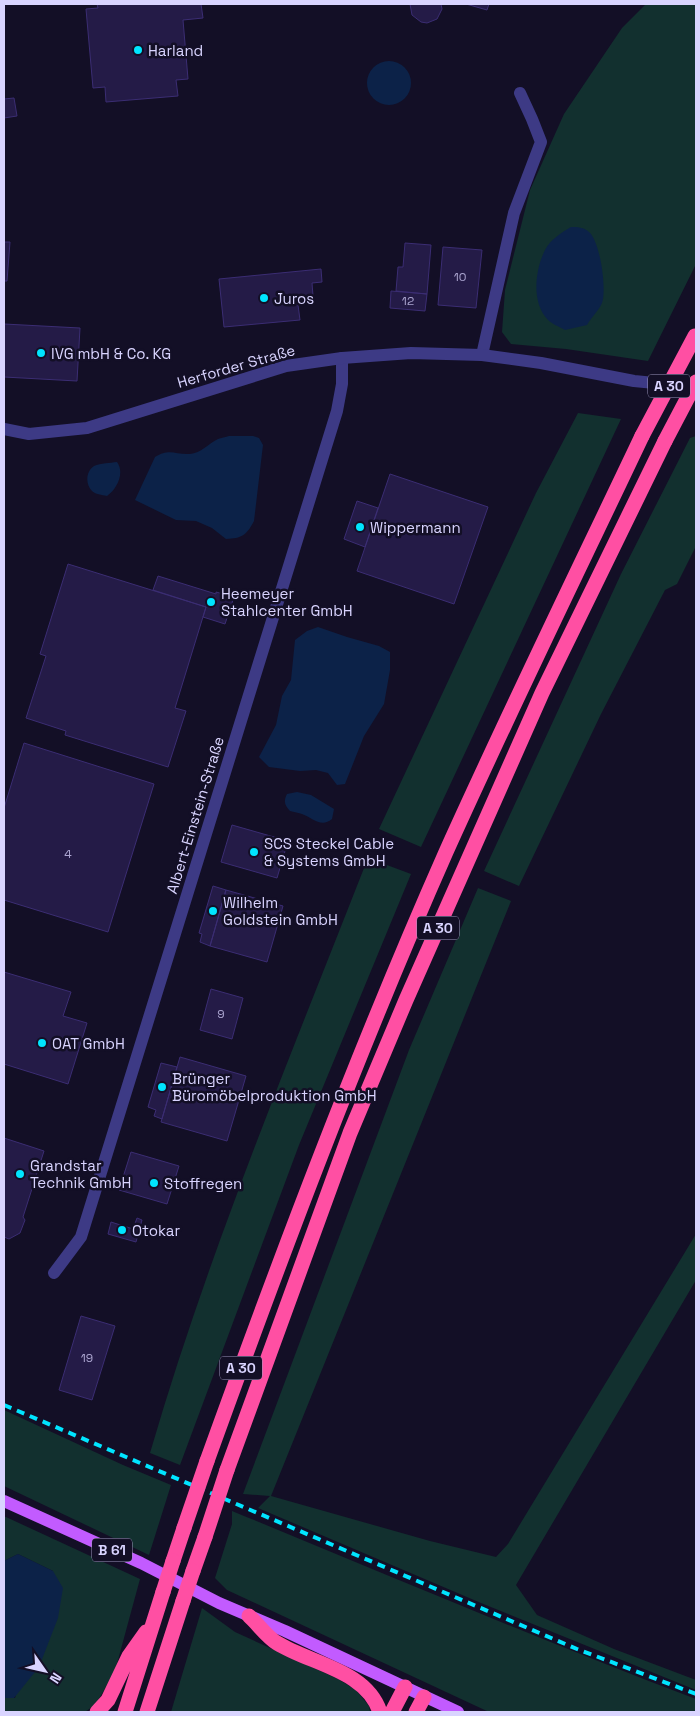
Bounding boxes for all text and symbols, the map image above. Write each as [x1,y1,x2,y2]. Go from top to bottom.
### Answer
place label: Harland [148,41,203,60]
marker: Harland [132,44,144,56]
house number: 10 [454,269,466,285]
place label: Juros [274,289,314,308]
marker: Juros [258,292,270,304]
house number: 12 [402,293,414,309]
street label: Herforder Straße [175,340,297,392]
place label: IVG mbH & Co. KG [51,344,171,363]
marker: IVG mbH & Co. KG [35,347,47,359]
road number: A 30 [648,374,690,398]
place label: Wippermann [370,518,461,537]
marker: Wippermann [354,521,366,533]
place label: Heemeyer Stahlcenter GmbH [221,584,353,620]
marker: Heemeyer Stahlcenter GmbH [205,596,217,608]
street label: Albert-Einstein-Straße [162,734,228,896]
place label: SCS Steckel Cable & Systems GmbH [264,834,394,870]
house number: 4 [64,846,72,862]
marker: SCS Steckel Cable & Systems GmbH [248,846,260,858]
place label: Wilhelm Goldstein GmbH [223,893,338,929]
marker: Wilhelm Goldstein GmbH [207,905,219,917]
road number: A 30 [417,916,459,940]
house number: 9 [217,1006,225,1022]
place label: OAT GmbH [52,1034,125,1053]
marker: OAT GmbH [36,1037,48,1049]
place label: Brünger Büromöbelproduktion GmbH [172,1069,377,1105]
marker: Brünger Büromöbelproduktion GmbH [156,1081,168,1093]
place label: Grandstar Technik GmbH [30,1156,131,1192]
marker: Grandstar Technik GmbH [14,1168,26,1180]
place label: Stoffregen [164,1174,242,1193]
marker: Stoffregen [148,1177,160,1189]
place label: Otokar [132,1221,180,1240]
marker: Otokar [116,1224,128,1236]
house number: 19 [81,1350,93,1366]
road number: A 30 [220,1356,262,1380]
road number: B 61 [92,1538,132,1562]
north arrow [20,1646,70,1696]
text: N [46,1669,66,1687]

